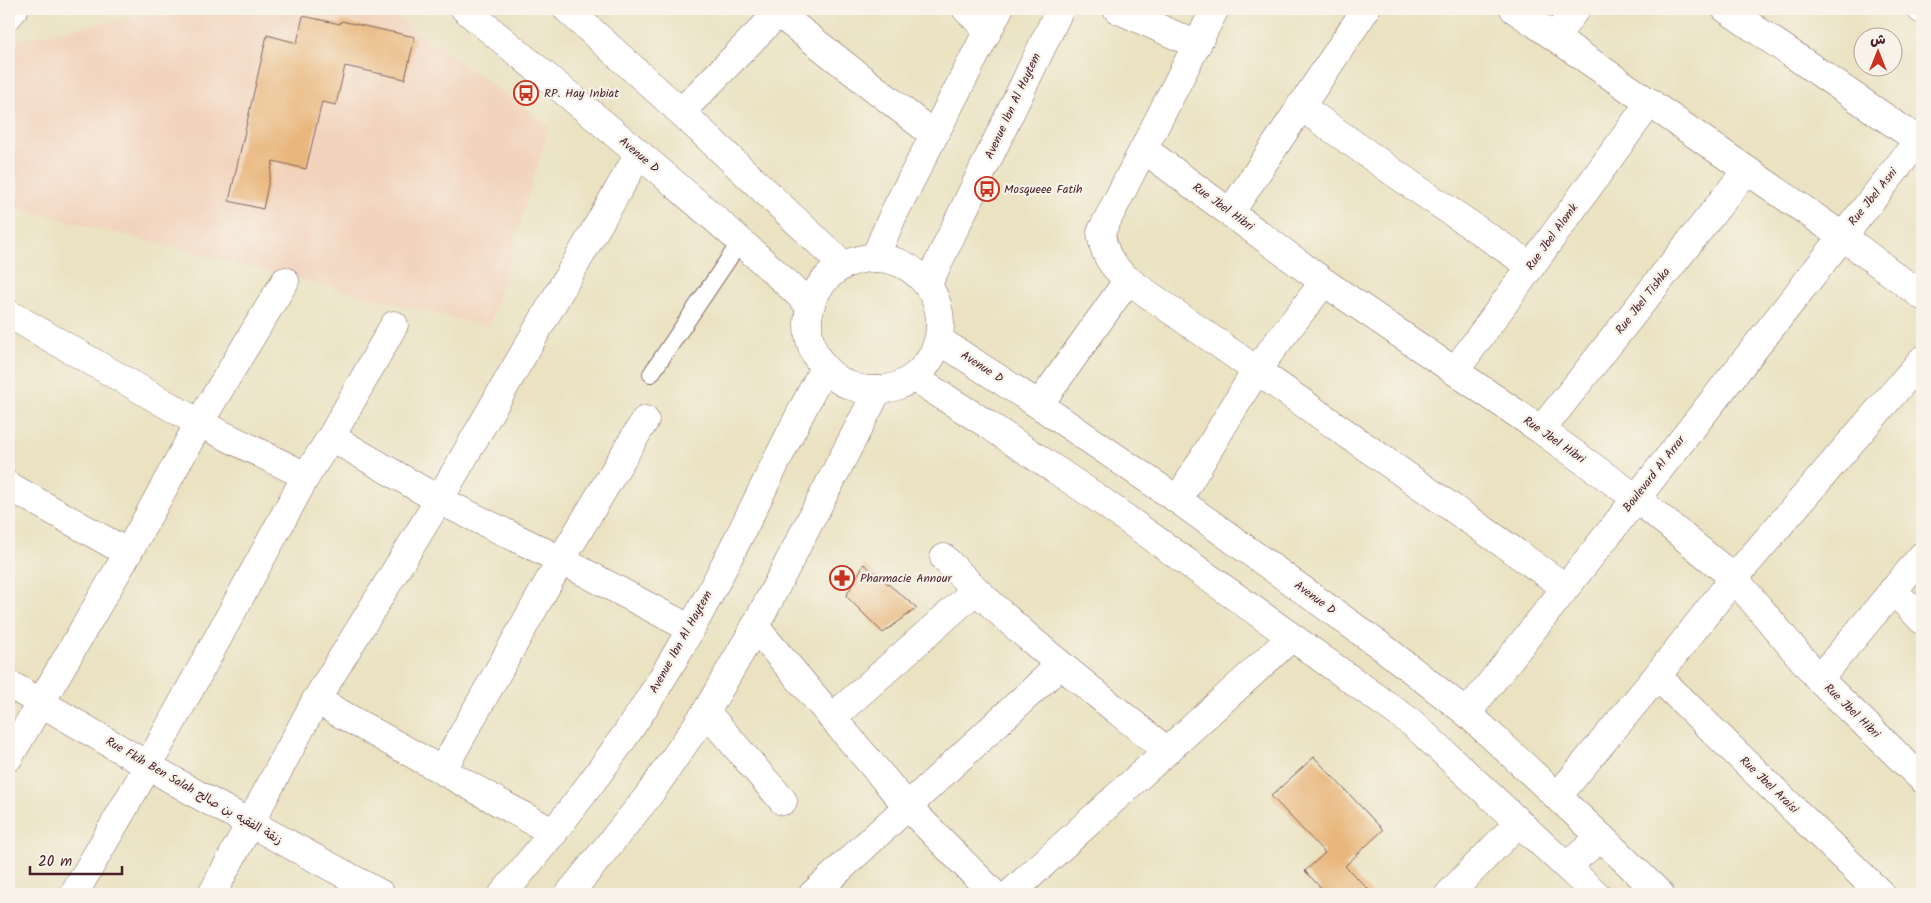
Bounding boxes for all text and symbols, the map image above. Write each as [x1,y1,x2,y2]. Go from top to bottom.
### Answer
north arrow [1854,28,1904,78]
text: ش [1870,29,1886,51]
street label: Avenue Ibn Al Haytem [980,49,1046,162]
bus stop icon: RP. Hay Inbiat [513,80,539,106]
place label: RP. Hay Inbiat [544,84,619,103]
street label: Avenue D [615,132,664,178]
street label: Rue Jbel Asni [1844,163,1903,230]
bus stop icon: Mosqueee Fatih [974,176,1000,202]
street label: Rue Jbel Hibri [1188,178,1259,237]
place label: Mosqueee Fatih [1004,180,1082,199]
street label: Rue Jbel Alomk [1521,199,1583,275]
street label: Rue Jbel Tishka [1611,263,1675,338]
street label: Avenue D [957,346,1007,388]
street label: Rue Jbel Hibri [1519,412,1590,469]
street label: Boulevard Al Arrar [1618,431,1691,516]
pharmacy icon: Pharmacie Annour [829,565,855,591]
place label: Pharmacie Annour [860,569,952,588]
street label: Avenue D [1290,576,1340,620]
street label: Avenue Ibn Al Haytem [645,587,717,697]
street label: Rue Jbel Hibri [1819,679,1885,744]
street label: Rue Fkih Ben Salah زنقة الفقيه بن صالح [102,732,286,850]
street label: Rue Jbel Araisi [1735,752,1804,819]
scale bar [30,843,122,875]
text: 20 m [38,850,72,874]

